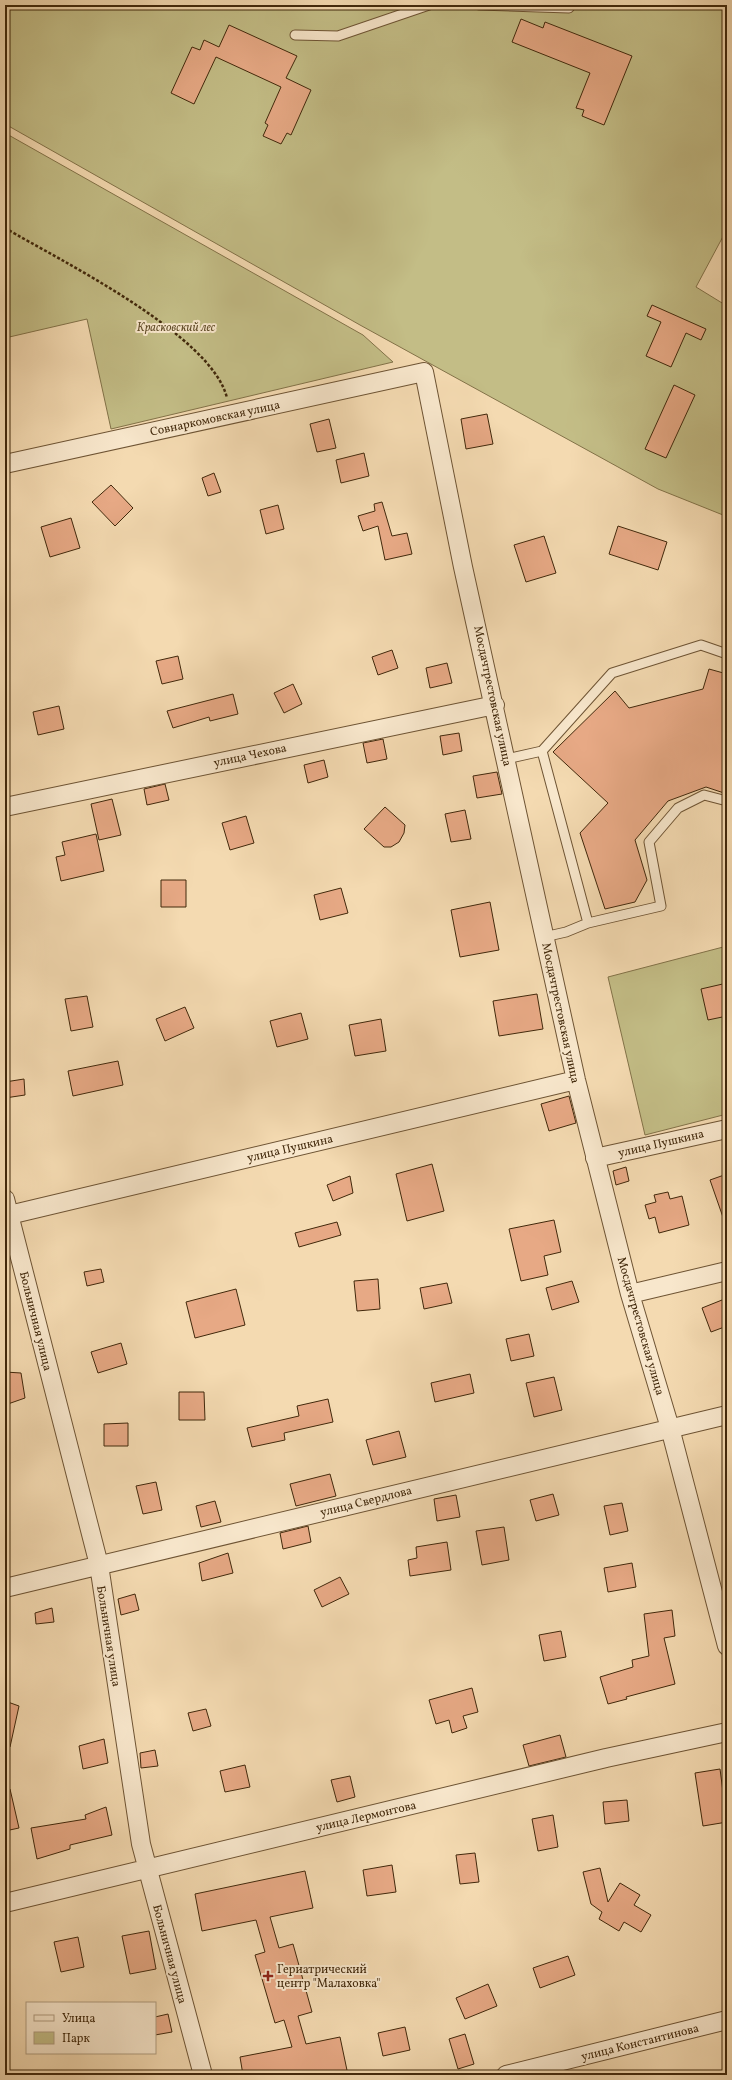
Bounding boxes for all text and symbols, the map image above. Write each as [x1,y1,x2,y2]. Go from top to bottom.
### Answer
park label: Красковский лес [137,320,216,336]
street label: Совнаркомовская улица [149,397,282,441]
street label: Мосдачтрестовская улица [469,624,515,768]
street label: улица Чехова [212,740,288,772]
street label: Мосдачтрестовская улица [537,941,583,1085]
street label: улица Пушкина [617,1126,706,1162]
street label: улица Пушкина [246,1131,335,1167]
street label: Мосдачтрестовская улица [613,1255,667,1397]
street label: Больничная улица [15,1270,55,1373]
street label: улица Свердлова [319,1483,414,1521]
street label: Больничная улица [92,1584,124,1688]
street label: улица Лермонтова [314,1798,418,1836]
street label: Больничная улица [148,1903,190,2006]
place label: Гериатрический центр "Малаховка" [277,1962,380,1992]
marker: Гериатрический центр "Малаховка" [262,1970,274,1982]
legend [26,2002,156,2054]
text: Улица [62,2011,95,2027]
street label: улица Константинова [580,2021,701,2065]
text: Парк [62,2031,90,2047]

